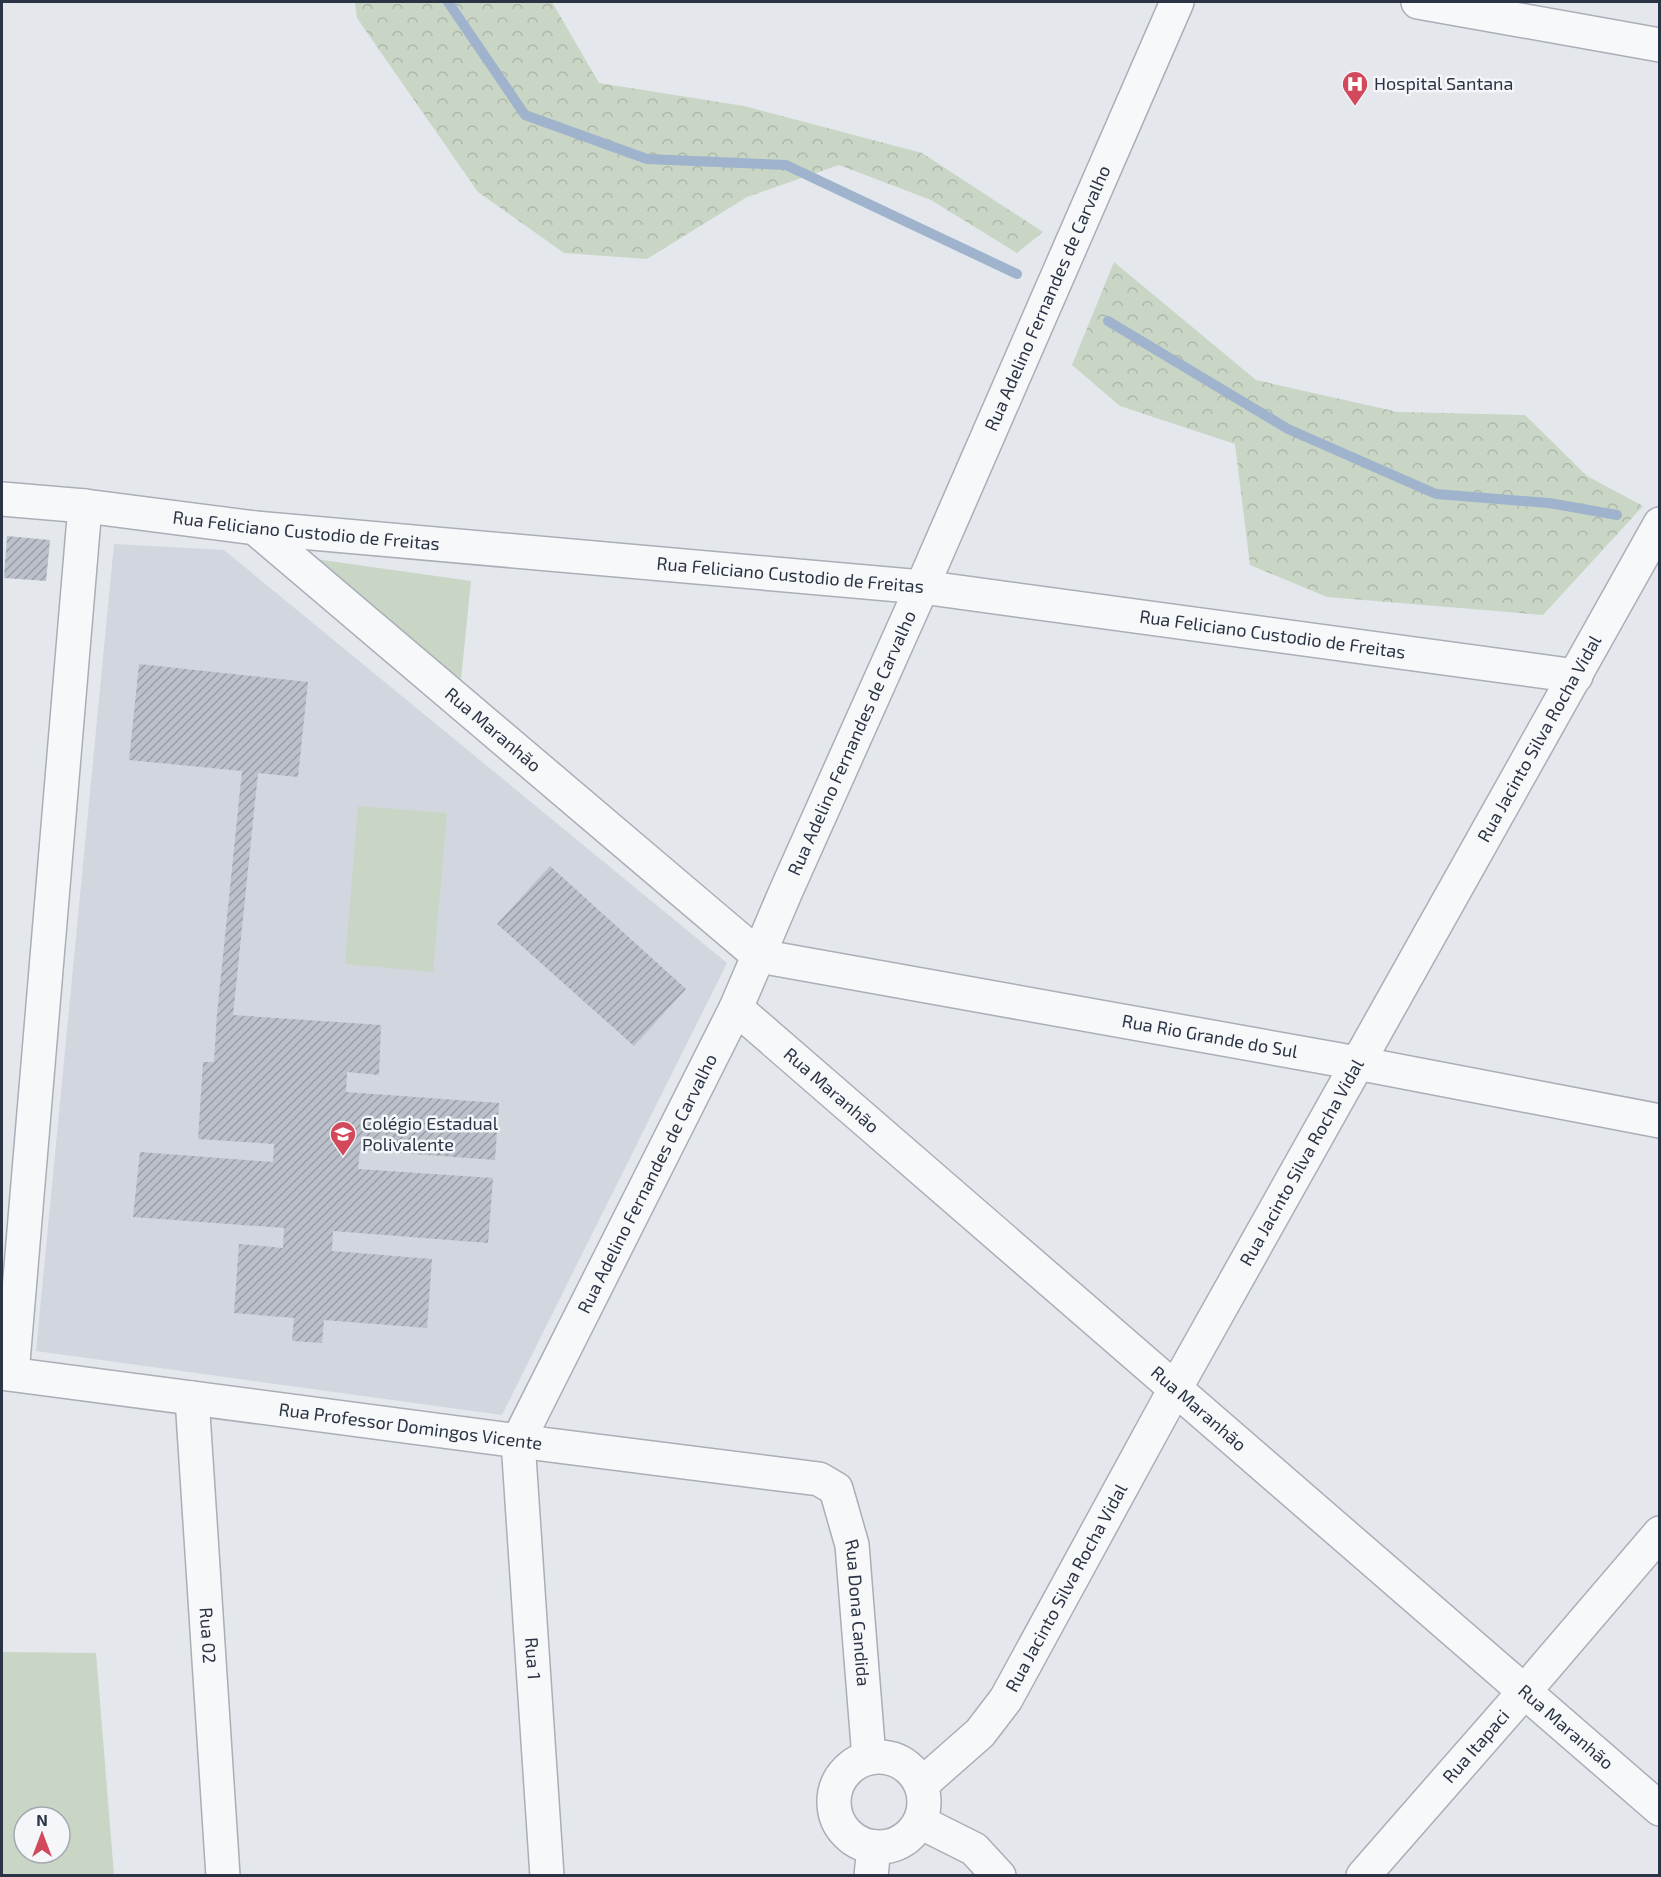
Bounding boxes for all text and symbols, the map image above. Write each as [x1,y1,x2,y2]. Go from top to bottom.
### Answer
hospital icon: Hospital Santana [1340,69,1370,107]
place label: Hospital Santana [1374,72,1513,94]
street label: Rua Adelino Fernandes de Carvalho [979,162,1115,434]
street label: Rua Feliciano Custodio de Freitas [171,505,441,554]
street label: Rua Feliciano Custodio de Freitas [656,552,925,597]
street label: Rua Feliciano Custodio de Freitas [1138,605,1407,663]
street label: Rua Adelino Fernandes de Carvalho [782,607,920,879]
street label: Rua Jacinto Silva Rocha Vidal [1472,630,1606,846]
street label: Rua Maranhão [441,682,546,776]
street label: Rua Rio Grande do Sul [1120,1009,1300,1062]
street label: Rua Maranhão [780,1042,884,1137]
street label: Rua Adelino Fernandes de Carvalho [572,1050,721,1317]
street label: Rua Jacinto Silva Rocha Vidal [1234,1054,1368,1270]
place label: Colégio Estadual Polivalente [362,1112,499,1155]
school or university icon: Colégio Estadual Polivalente [328,1119,358,1157]
street label: Rua Maranhão [1147,1361,1251,1455]
street label: Rua Professor Domingos Vicente [278,1398,544,1454]
street label: Rua Jacinto Silva Rocha Vidal [1000,1479,1132,1695]
street label: Rua Dona Candida [841,1536,875,1687]
street label: Rua 02 [196,1607,221,1664]
street label: Rua 1 [521,1637,546,1680]
street label: Rua Maranhão [1514,1679,1619,1774]
street label: Rua Itapaci [1437,1705,1514,1787]
north arrow [12,1805,72,1865]
text: N [36,1810,48,1829]

